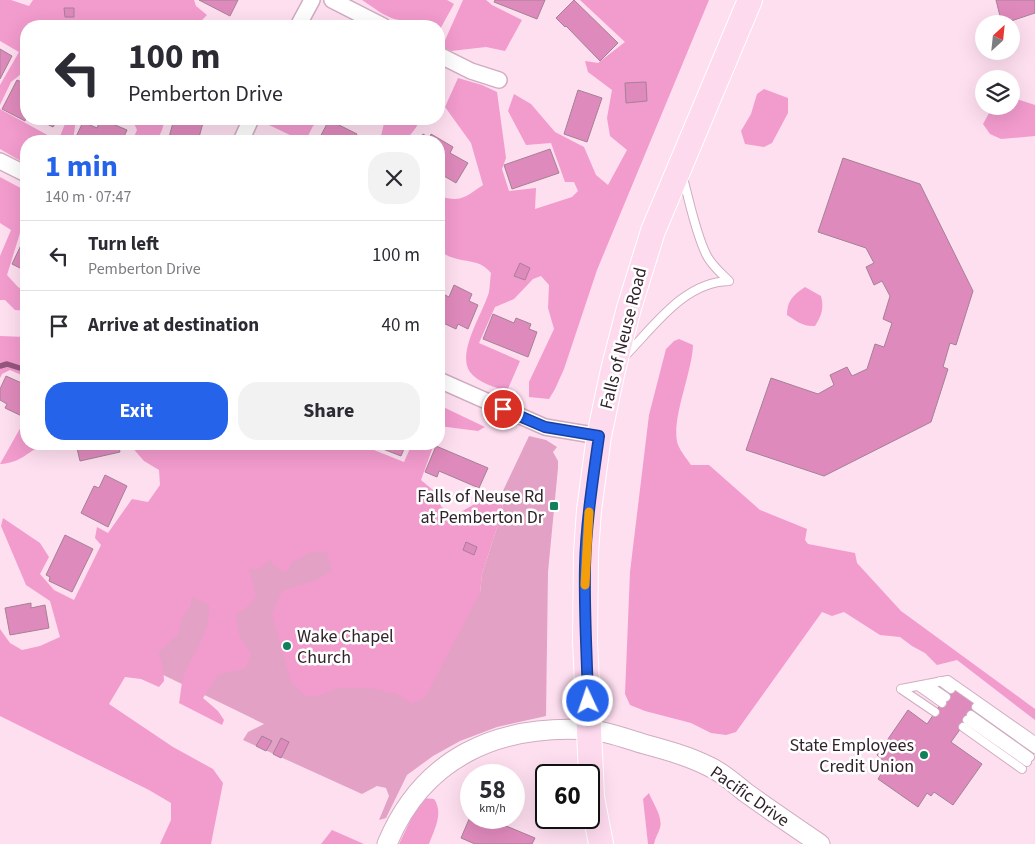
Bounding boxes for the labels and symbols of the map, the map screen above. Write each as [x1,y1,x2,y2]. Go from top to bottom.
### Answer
north arrow [975,15,1020,60]
street label: Falls of Neuse Road [594,265,653,412]
pin [482,388,524,430]
place label: Falls of Neuse Rd at Pemberton Dr [417,484,545,530]
marker: Falls of Neuse Rd at Pemberton Dr [548,500,560,512]
place label: Wake Chapel Church [297,624,394,670]
marker: Wake Chapel Church [281,640,293,652]
position arrow [561,674,613,726]
place label: State Employees Credit Union [790,733,914,779]
marker: State Employees Credit Union [918,749,930,761]
street label: Pacific Drive [705,760,794,833]
speed limit sign: 60 [535,764,600,829]

